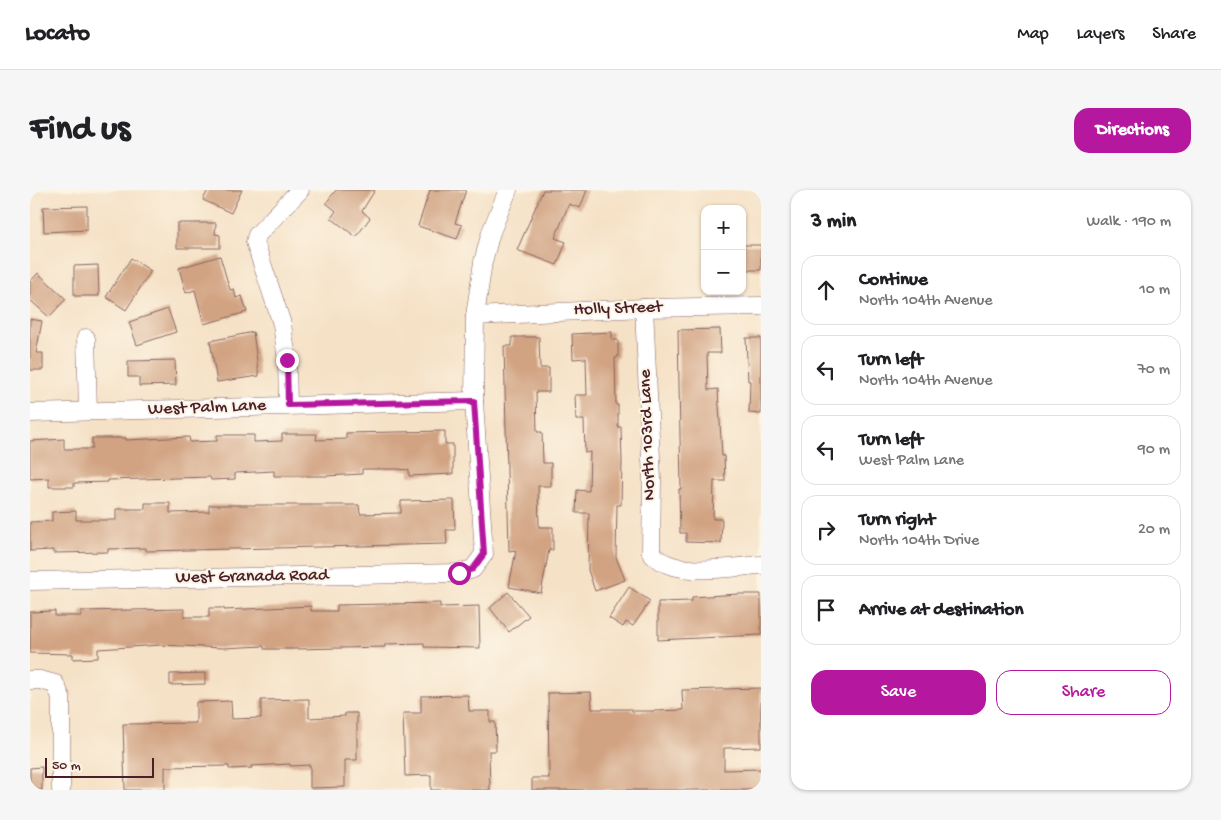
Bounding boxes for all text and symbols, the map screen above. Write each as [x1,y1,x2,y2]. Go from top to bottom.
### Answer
text: Locato [25,20,90,49]
text: Map [1017,24,1049,45]
text: Layers [1077,24,1124,45]
text: Share [1152,24,1196,45]
button: Directions [1074,108,1191,153]
text: Find us [30,110,130,151]
map controls [701,205,746,295]
button: + [701,205,746,250]
text: 3 min [811,210,856,235]
text: Walk · 190 m [1087,213,1171,232]
button: − [701,250,746,295]
text: Continue [859,269,928,292]
icon: ahead [812,276,840,304]
text: 10 m [1139,281,1170,300]
text: North 104th Avenue [859,292,992,311]
street label: Holly Street [573,297,664,321]
route end [276,349,299,372]
text: Turn left [859,349,923,372]
icon: left [812,356,840,384]
text: 70 m [1137,361,1170,380]
street label: North 103rd Lane [635,368,661,501]
text: North 104th Avenue [859,372,992,391]
street label: West Palm Lane [148,395,267,421]
text: Turn left [859,429,923,452]
icon: left [812,436,840,464]
text: 90 m [1138,441,1170,460]
text: West Palm Lane [859,452,964,471]
text: Turn right [859,509,935,532]
icon: right [812,516,840,544]
text: 20 m [1138,521,1170,540]
text: North 104th Drive [859,532,979,551]
route start [448,562,471,585]
street label: West Granada Road [175,565,330,589]
icon: arrive [812,596,840,624]
text: Arrive at destination [859,599,1023,622]
button: Save [811,670,986,715]
button: Share [996,670,1171,715]
scale bar [45,755,154,778]
text: 50 m [52,758,81,775]

